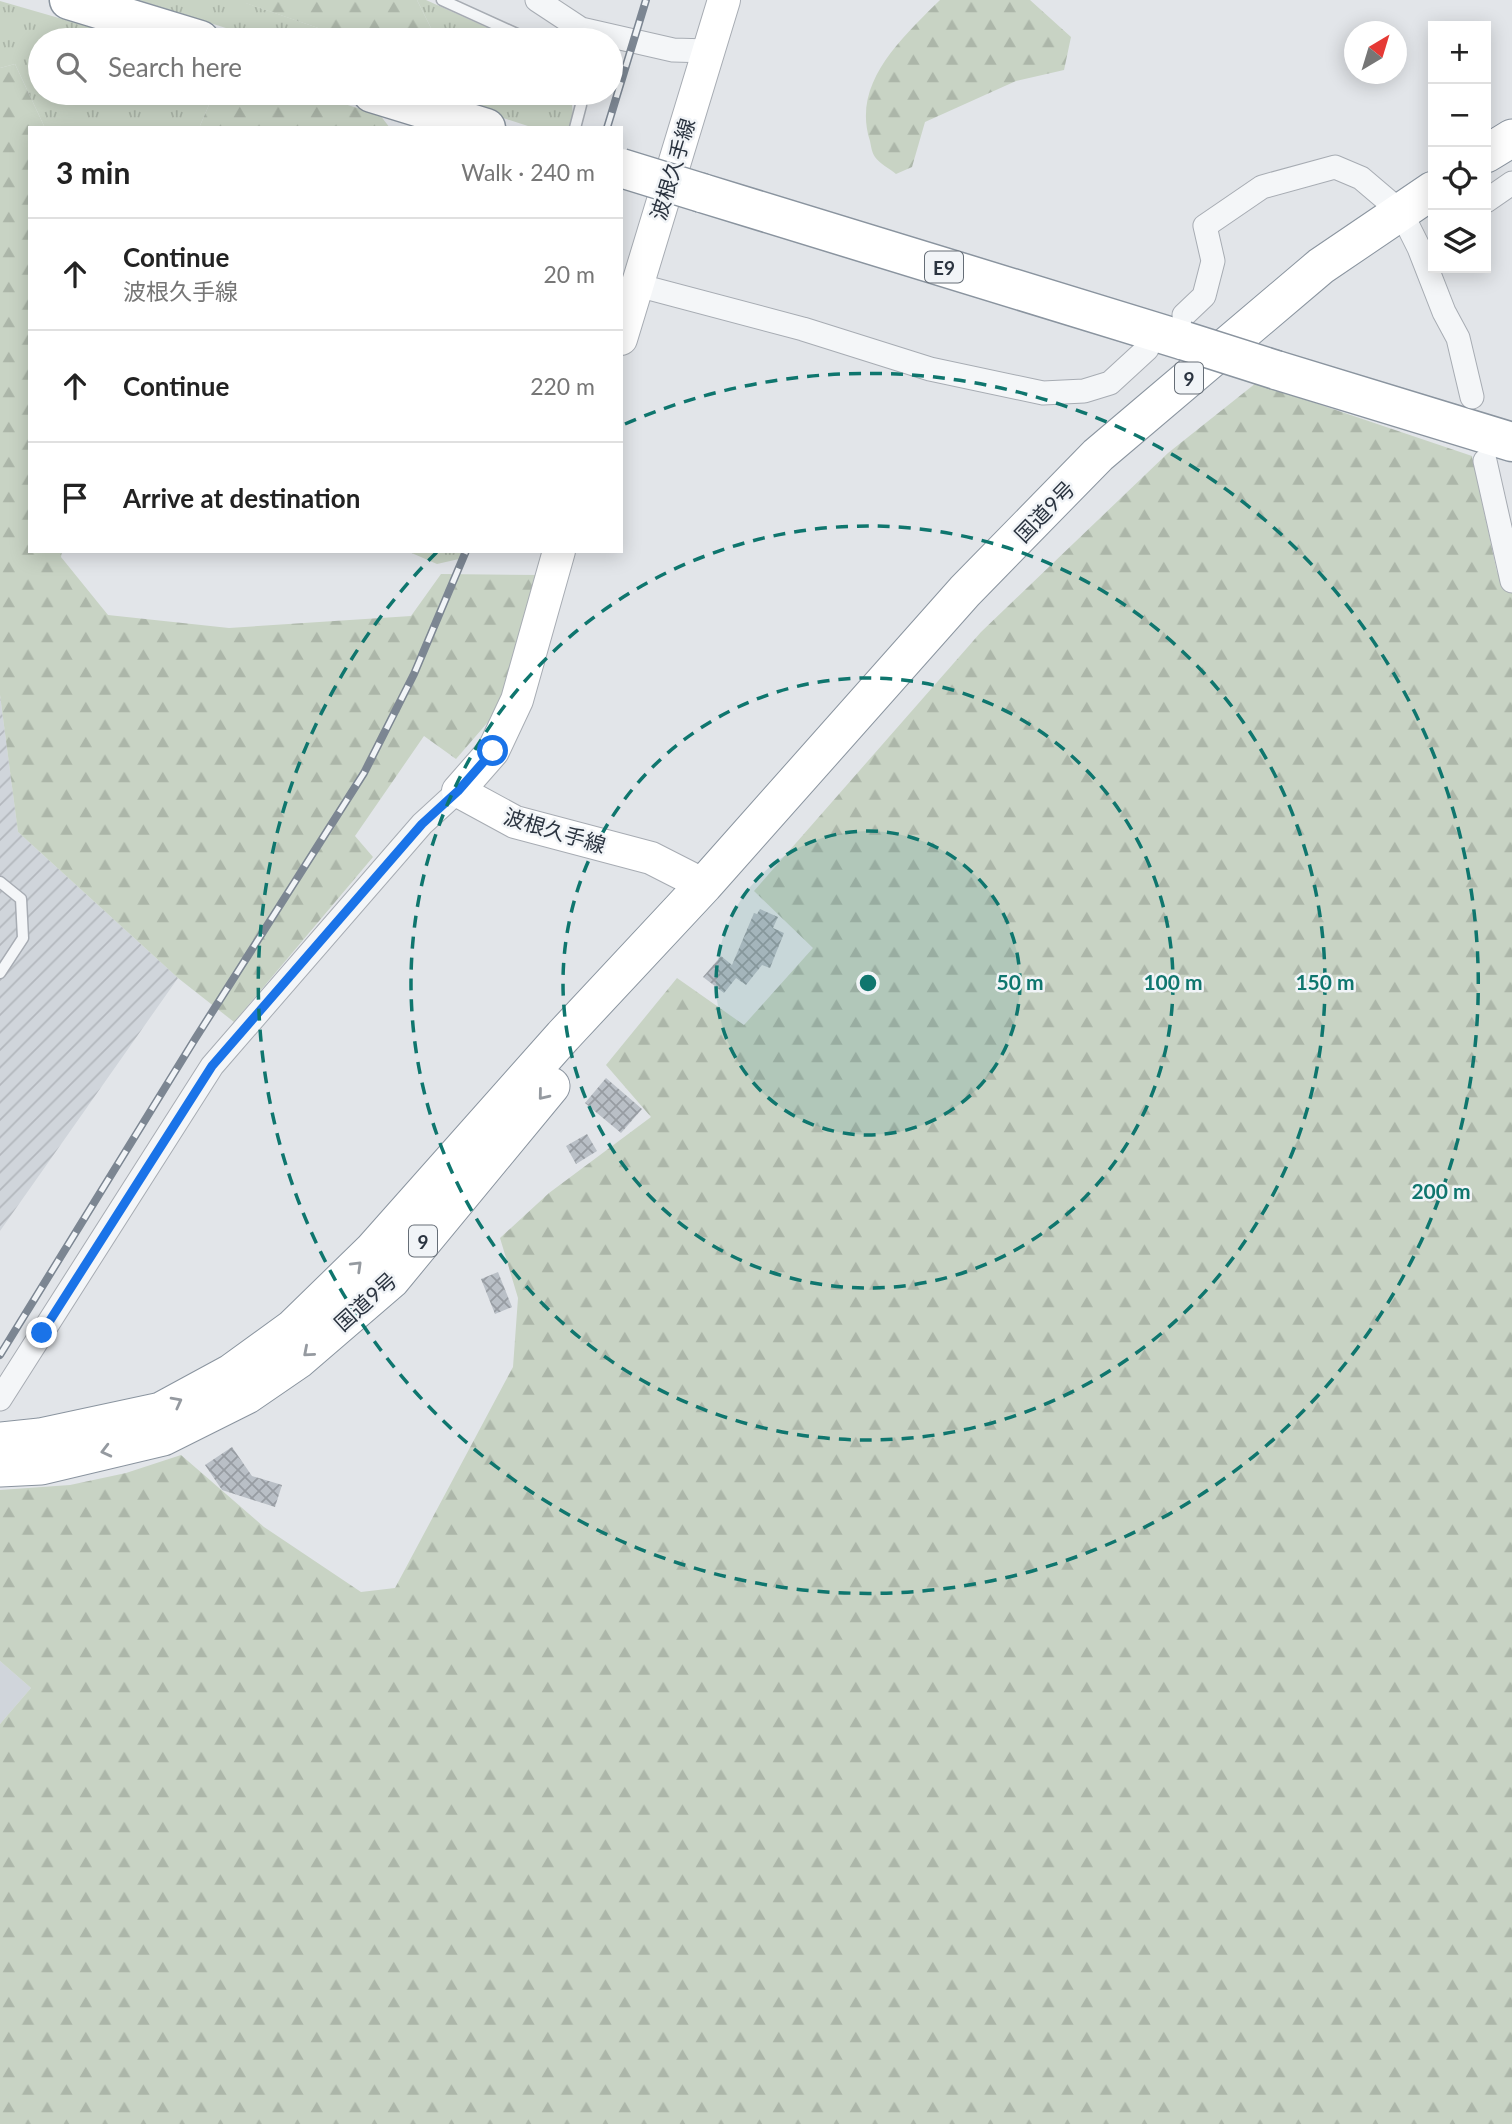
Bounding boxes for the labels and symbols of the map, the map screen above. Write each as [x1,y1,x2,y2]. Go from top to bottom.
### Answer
north arrow [1344,21,1407,84]
street label: 波根久手線 [645,115,699,223]
road number: E9 [925,252,963,282]
road number: 9 [1175,362,1203,394]
street label: 国道9号 [1009,475,1079,547]
route start [477,735,508,766]
street label: 波根久手線 [501,803,609,857]
text: 50 m [996,969,1044,994]
text: 100 m [1143,969,1203,994]
text: 150 m [1295,969,1355,994]
centre of rings [856,971,880,995]
one-way arrow [539,1087,552,1099]
text: 200 m [1411,1178,1471,1203]
road number: 9 [409,1226,437,1256]
one-way arrow [349,1261,362,1274]
street label: 国道9号 [329,1267,401,1335]
route end [26,1317,57,1348]
one-way arrow [303,1344,316,1356]
one-way arrow [170,1397,182,1411]
one-way arrow [100,1443,112,1457]

